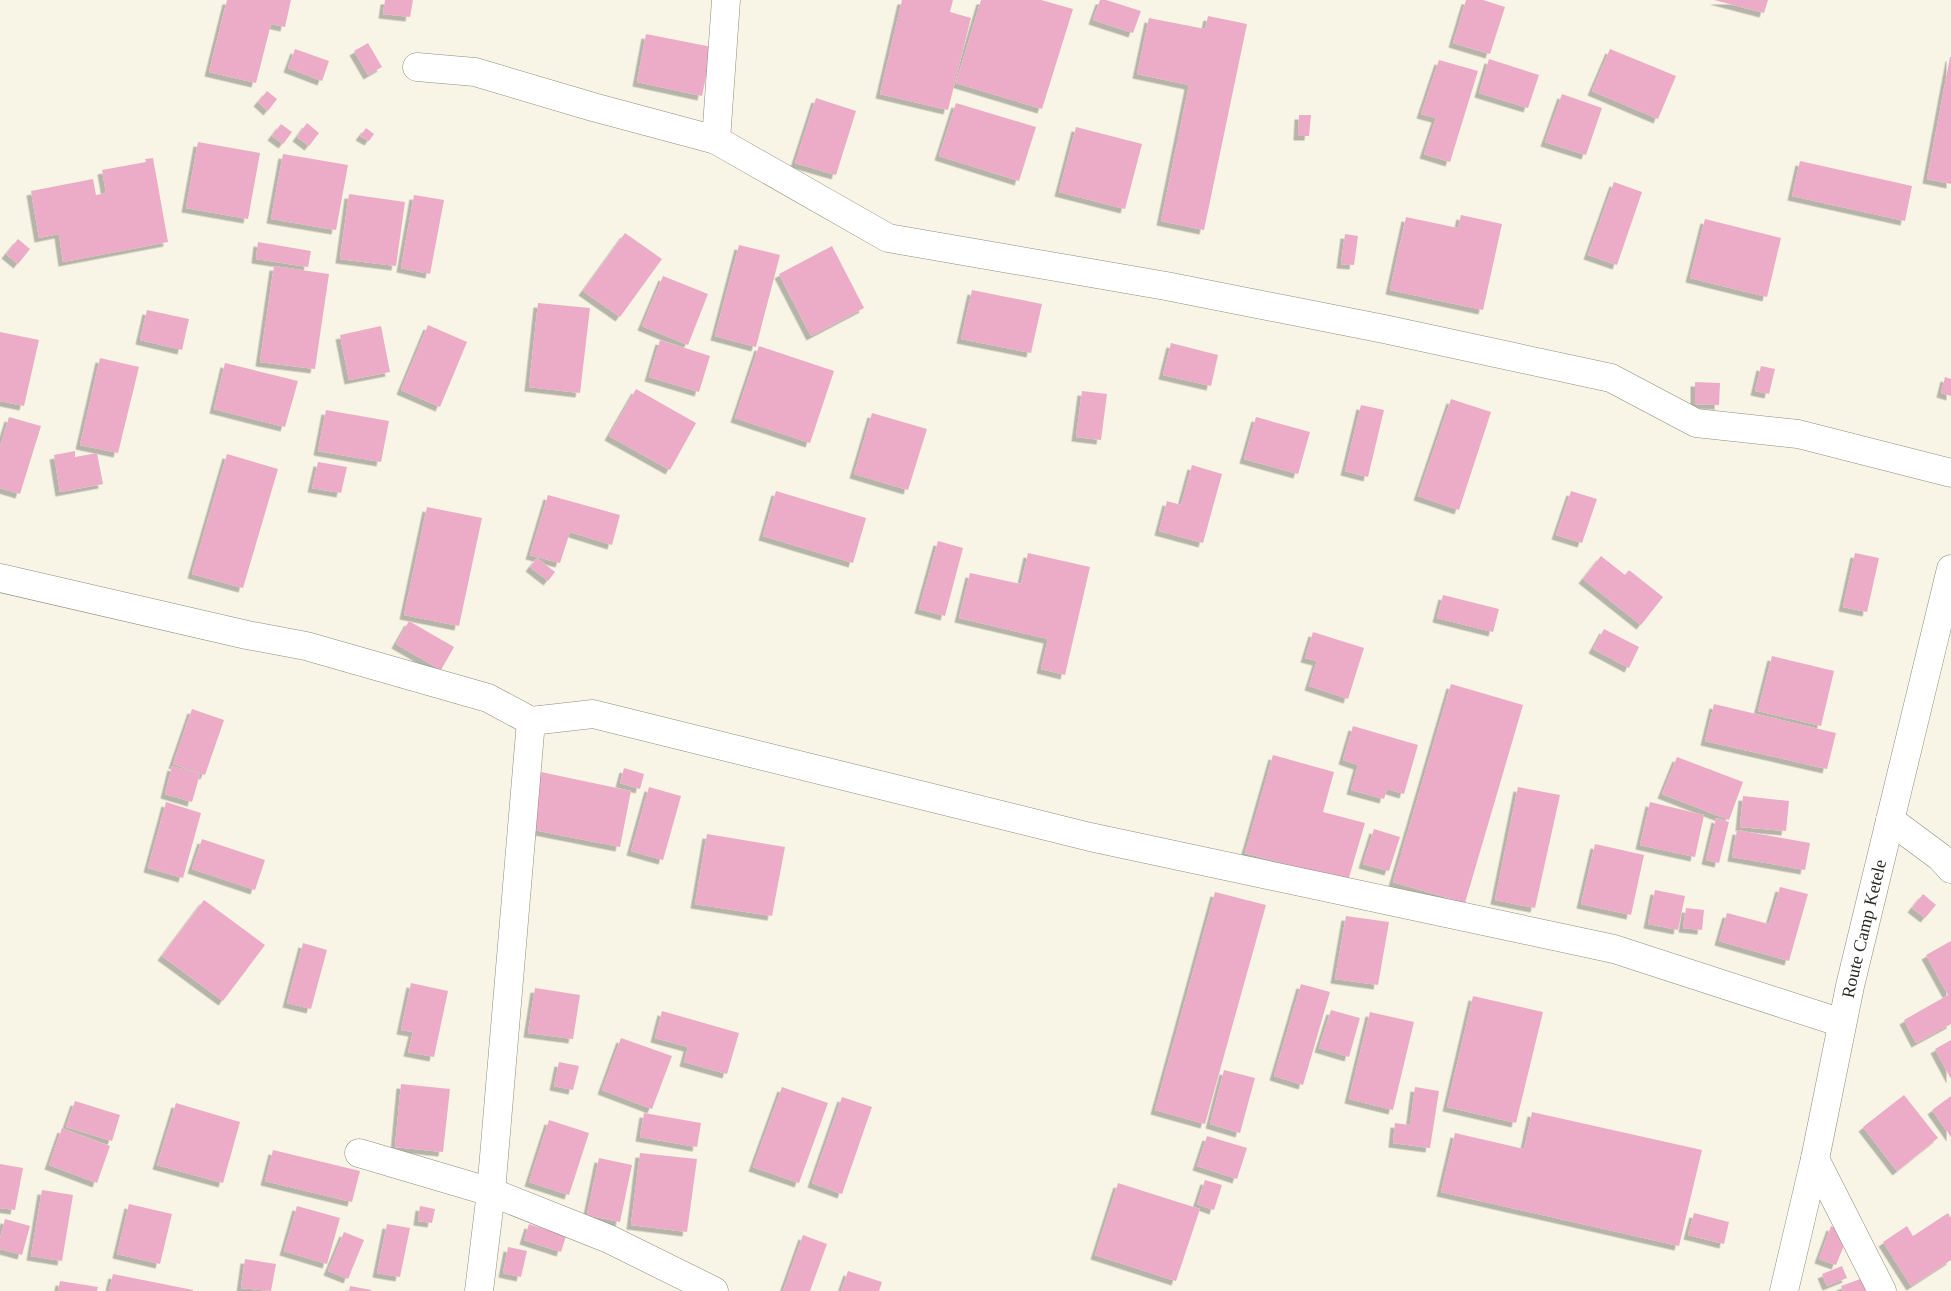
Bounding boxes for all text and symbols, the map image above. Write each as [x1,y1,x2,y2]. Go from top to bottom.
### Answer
street label: Route Camp Ketele [1838,857,1890,1000]

